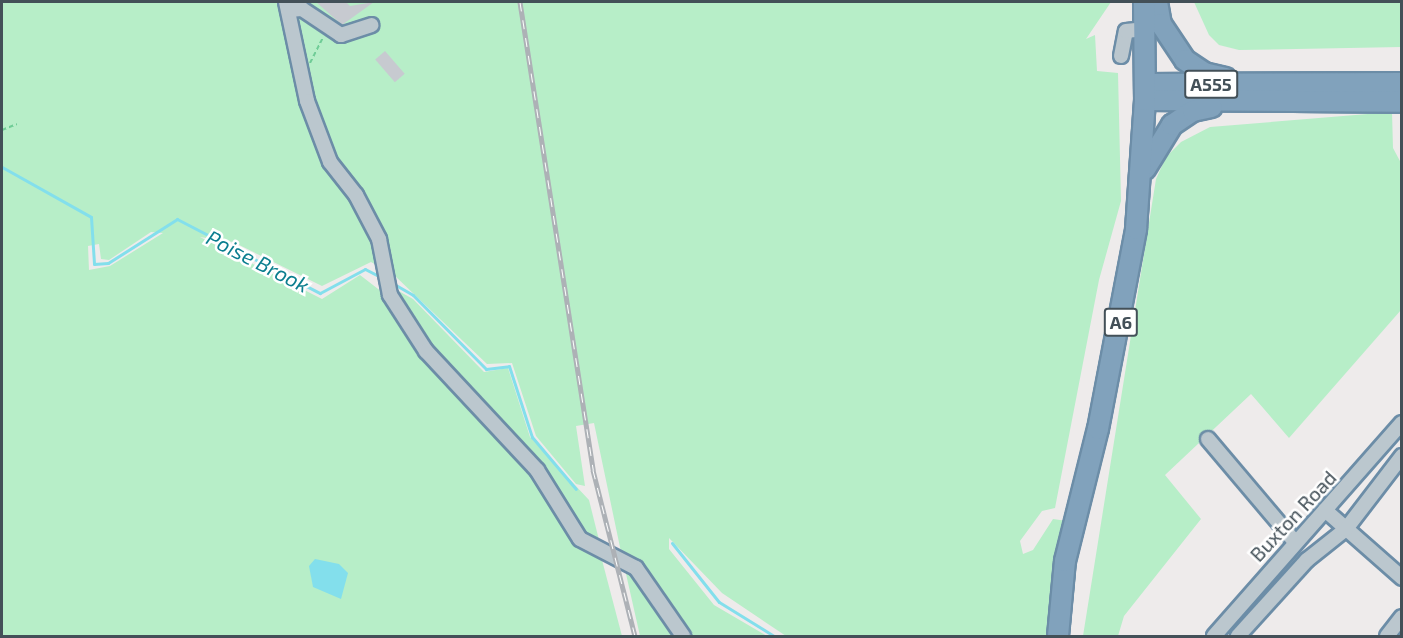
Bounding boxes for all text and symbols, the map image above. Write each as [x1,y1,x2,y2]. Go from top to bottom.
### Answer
road number: A555 [1184,69,1238,99]
water label: Poise Brook [203,224,313,298]
road number: A6 [1103,307,1139,337]
street label: Buxton Road [1245,466,1341,566]

